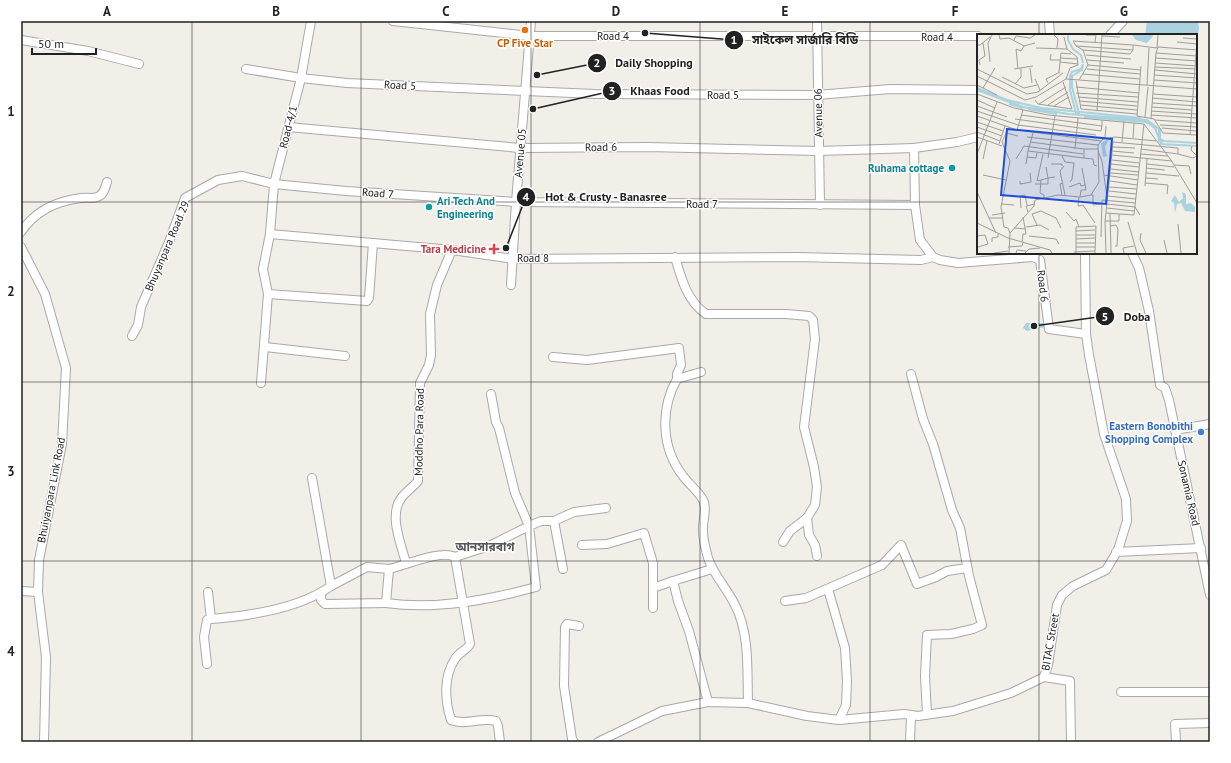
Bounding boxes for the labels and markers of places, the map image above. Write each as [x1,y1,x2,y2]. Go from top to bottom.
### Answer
marker: CP Five Star [520,25,530,35]
callout: সাইকেল সার্জারি বিডি [724,28,866,52]
place label: CP Five Star [497,36,553,50]
callout: Daily Shopping [587,51,701,75]
callout: Khaas Food [602,79,697,103]
place label: Ruhama cottage [868,161,944,175]
marker: Ruhama cottage [947,163,957,173]
callout: Hot & Crusty - Banasree [516,185,676,209]
place label: Ari Tech And Engineering [437,194,495,221]
marker: Ari Tech And Engineering [424,202,434,212]
place label: Tara Medicine [421,242,486,256]
marker: Tara Medicine [489,244,499,254]
callout: Doba [1095,304,1158,328]
place label: Eastern Bonobithi Shopping Complex [1105,419,1193,446]
marker: Eastern Bonobithi Shopping Complex [1196,427,1206,437]

